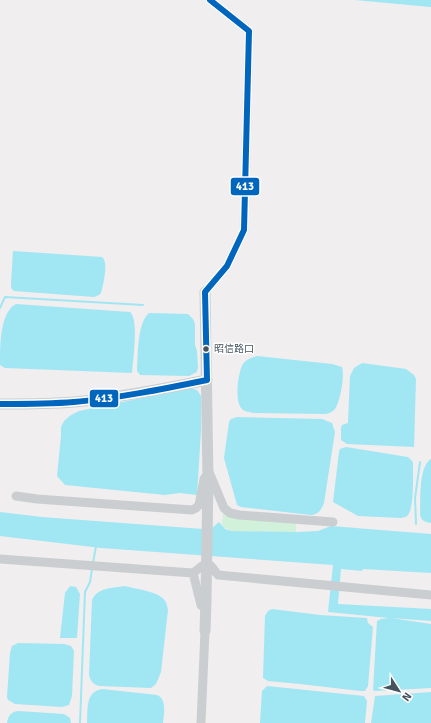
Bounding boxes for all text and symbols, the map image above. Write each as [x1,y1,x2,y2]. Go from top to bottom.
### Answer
line badge: 413 [230,177,260,196]
text: 413 [236,180,254,193]
place label: 昭信路口 [214,343,254,355]
marker: 昭信路口 [201,344,211,354]
line badge: 413 [89,389,119,408]
text: 413 [95,392,113,405]
north arrow [379,671,419,711]
text: N [399,690,414,704]

